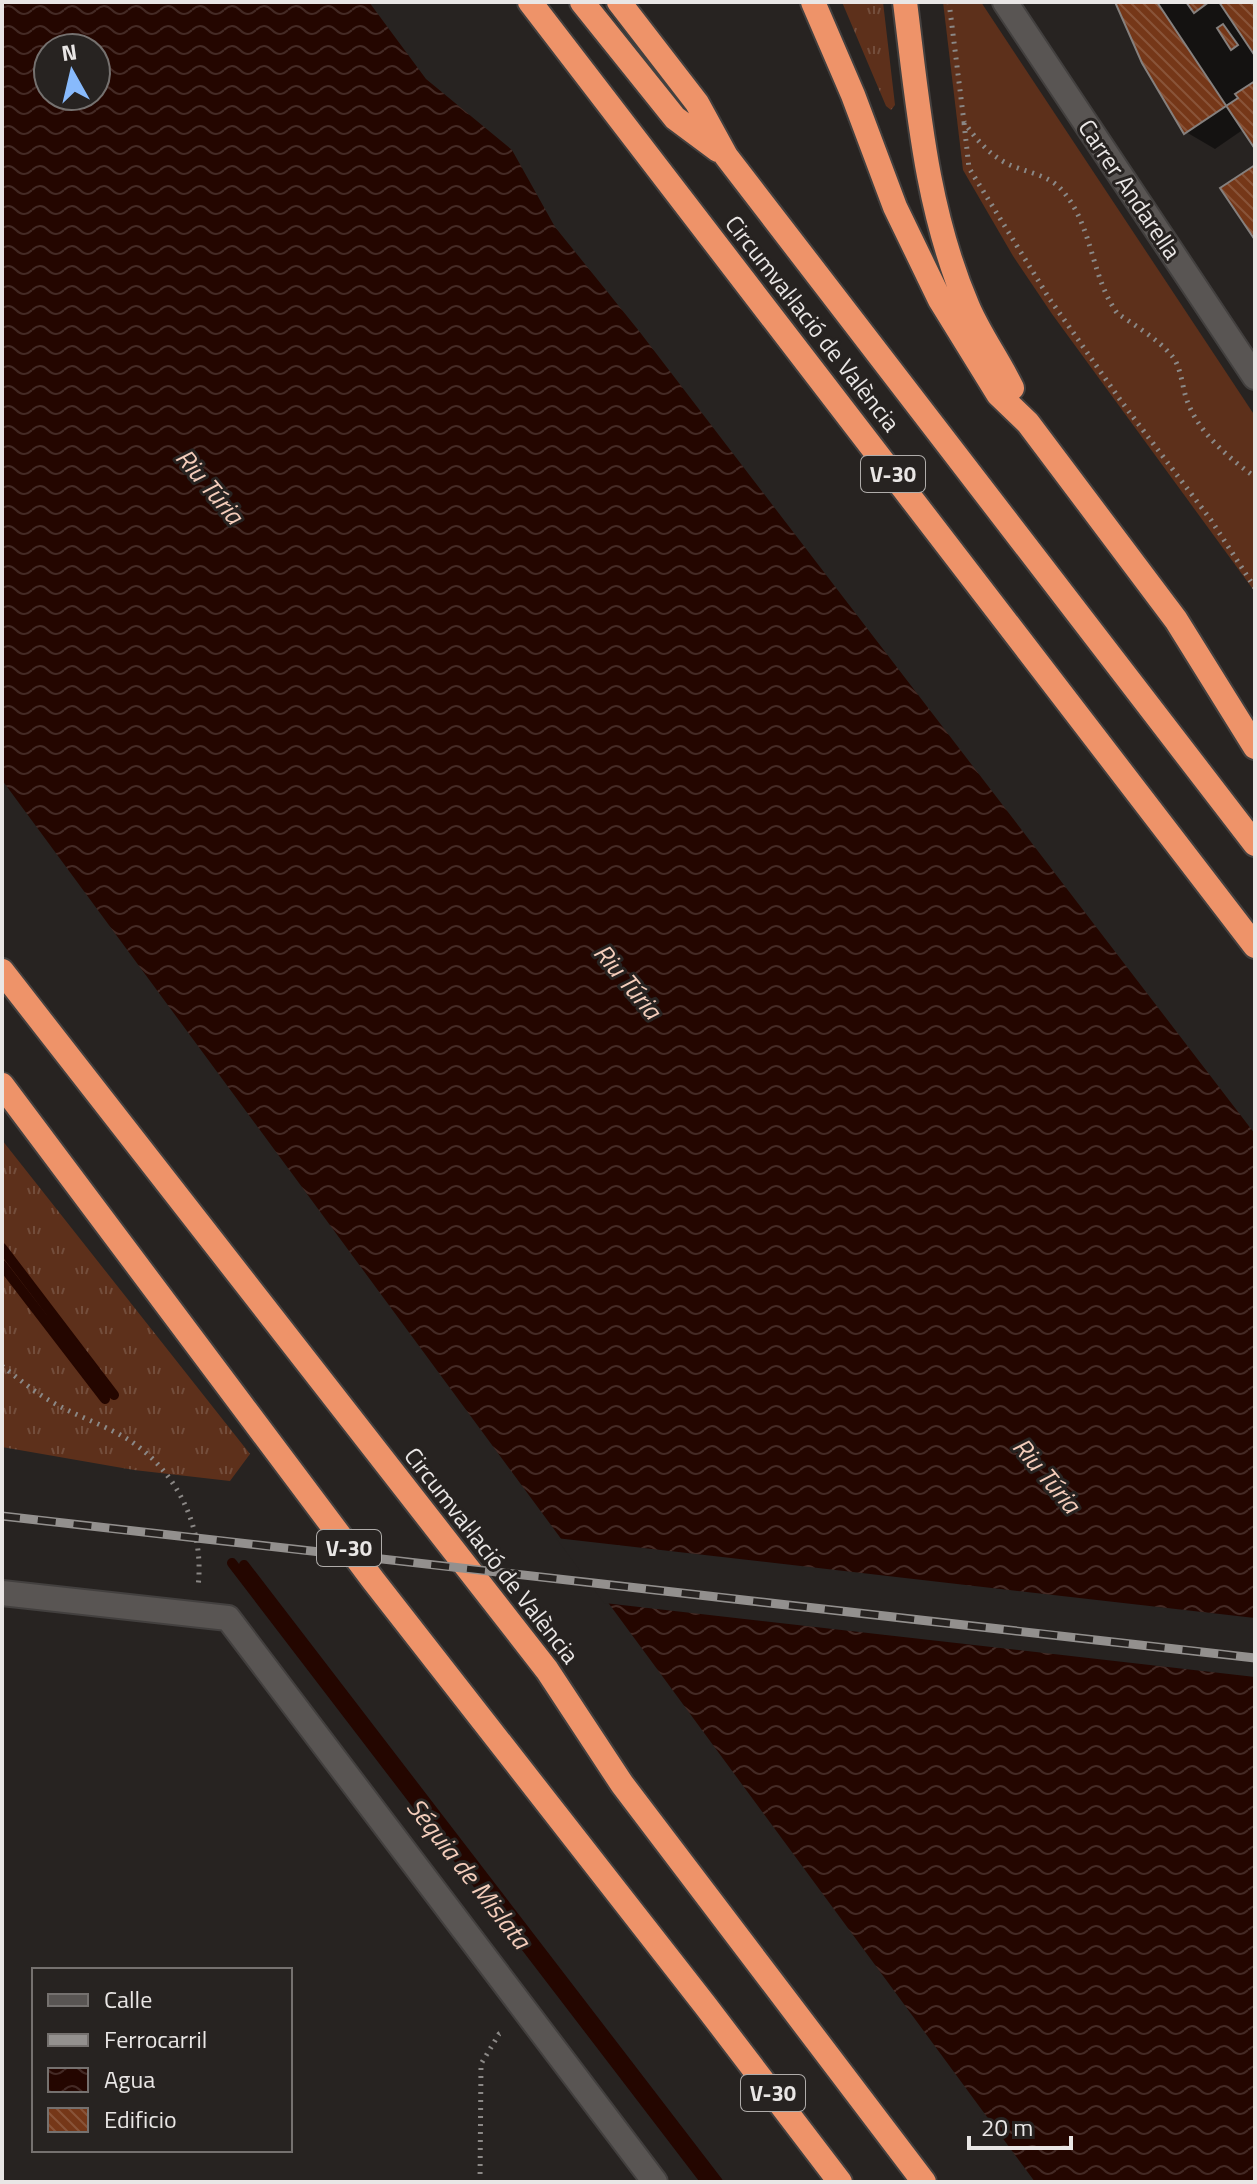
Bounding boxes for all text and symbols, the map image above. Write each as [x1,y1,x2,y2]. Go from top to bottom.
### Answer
north arrow [32,32,112,112]
text: N [59,34,79,70]
street label: Carrer Andarella [1070,112,1190,266]
street label: Circumval·lació de València [717,207,909,439]
water label: Riu Túria [167,440,255,534]
road number: V-30 [861,456,925,492]
water label: Riu Túria [585,935,673,1029]
water label: Riu Túria [1004,1429,1092,1523]
street label: Circumval·lació de València [396,1439,588,1671]
road number: V-30 [317,1530,381,1566]
water label: Séquia de Mislata [398,1789,542,1958]
legend [32,1968,292,2152]
text: Calle [104,1981,152,2017]
text: Ferrocarril [104,2021,207,2057]
text: Agua [104,2061,155,2097]
road number: V-30 [741,2075,805,2111]
scale bar [969,2100,1071,2150]
text: Edificio [104,2101,177,2137]
text: 20 m [981,2109,1033,2145]

